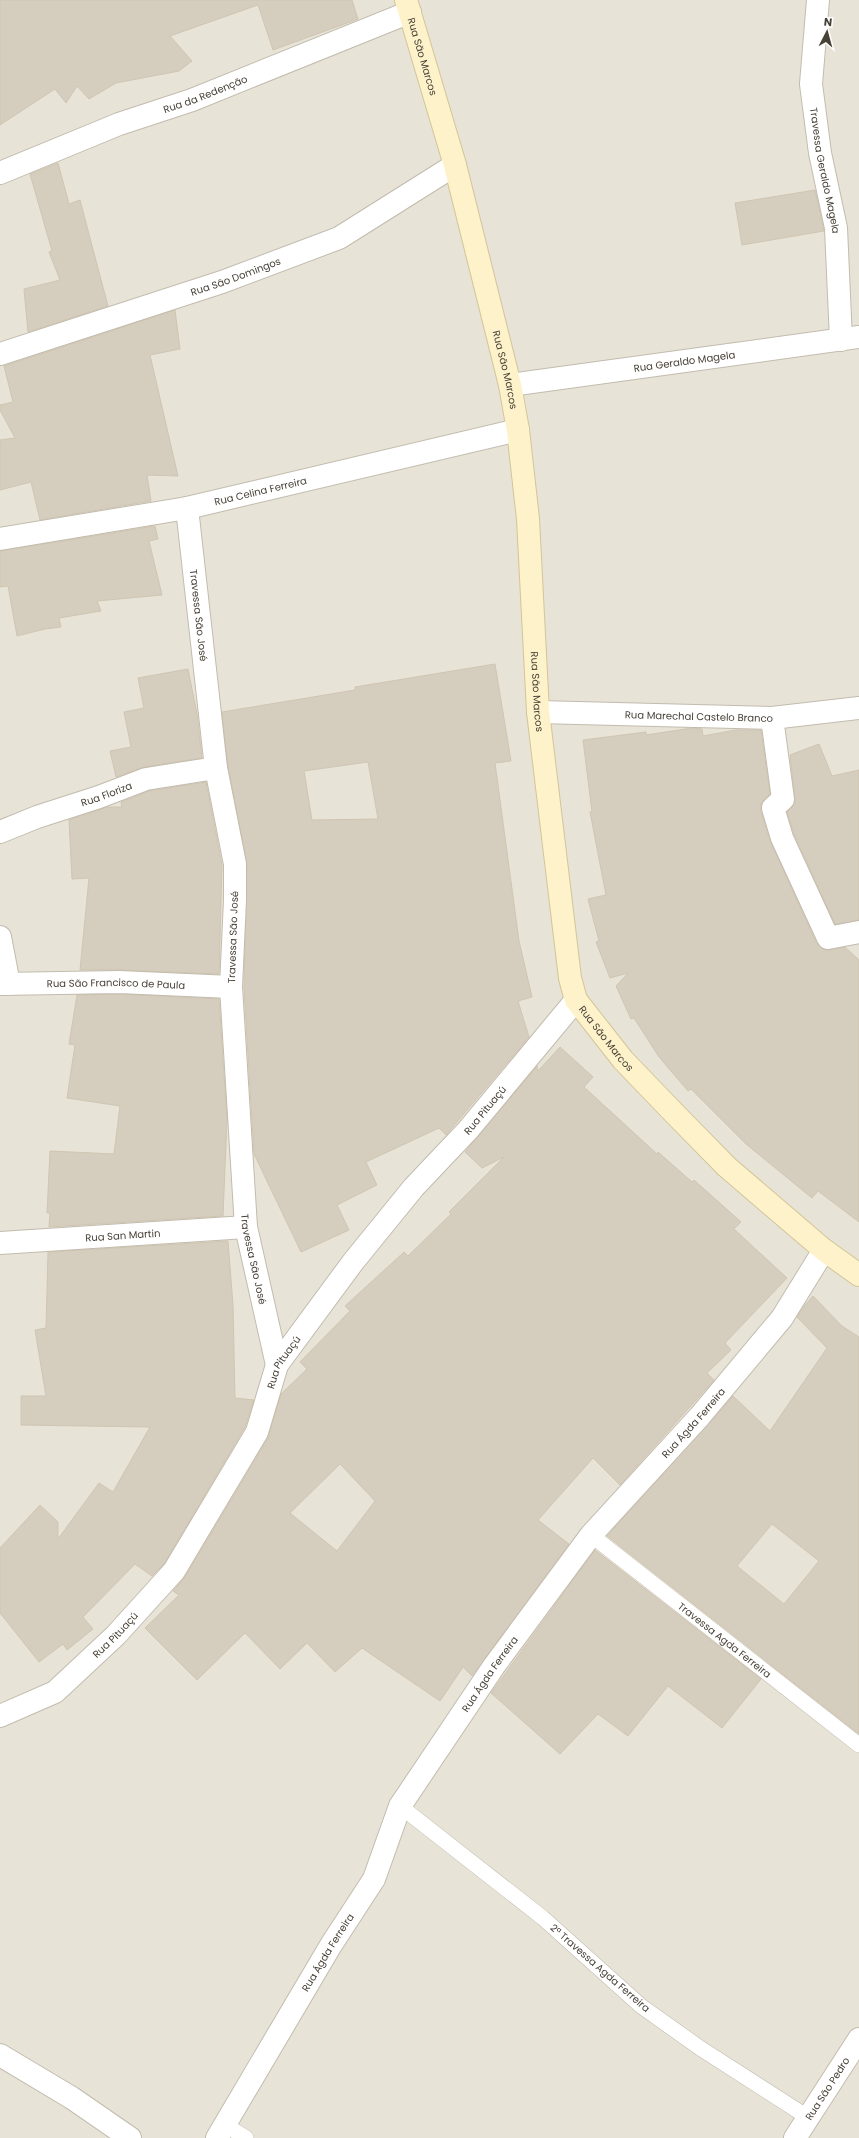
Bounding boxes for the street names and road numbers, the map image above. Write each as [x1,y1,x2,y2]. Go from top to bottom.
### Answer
street label: Rua São Marcos [404,16,441,97]
street label: Rua da Redenção [161,71,250,117]
street label: Travessa Geraldo Magela [807,107,844,234]
street label: Rua São Domingos [189,253,283,299]
street label: Rua São Marcos [489,329,522,410]
street label: Rua Geraldo Magela [633,347,736,375]
street label: Rua Celina Ferreira [213,473,308,509]
street label: Travessa São José [186,569,212,662]
street label: Rua São Marcos [527,651,548,733]
street label: Rua Marechal Castelo Branco [625,707,773,726]
street label: Rua Floriza [79,778,134,810]
street label: Travessa São José [224,891,242,983]
street label: Rua São Francisco de Paula [47,974,185,992]
street label: Rua São Marcos [575,1002,637,1074]
street label: Rua Pituaçú [460,1082,509,1138]
street label: Travessa São José [238,1213,271,1306]
street label: Rua San Martin [85,1225,161,1245]
street label: Rua Pituaçú [263,1332,304,1391]
street label: Rua Ágda Ferreira [658,1384,728,1461]
street label: Travessa Agda Ferreira [675,1598,775,1681]
street label: Rua Pituaçú [89,1608,141,1661]
street label: Rua Ágda Ferreira [458,1633,521,1715]
street label: Rua Ágda Ferreira [298,1910,357,1994]
street label: 2ª Travessa Agda Ferreira [547,1920,653,2016]
street label: Rua São Pedro [801,2054,853,2123]

